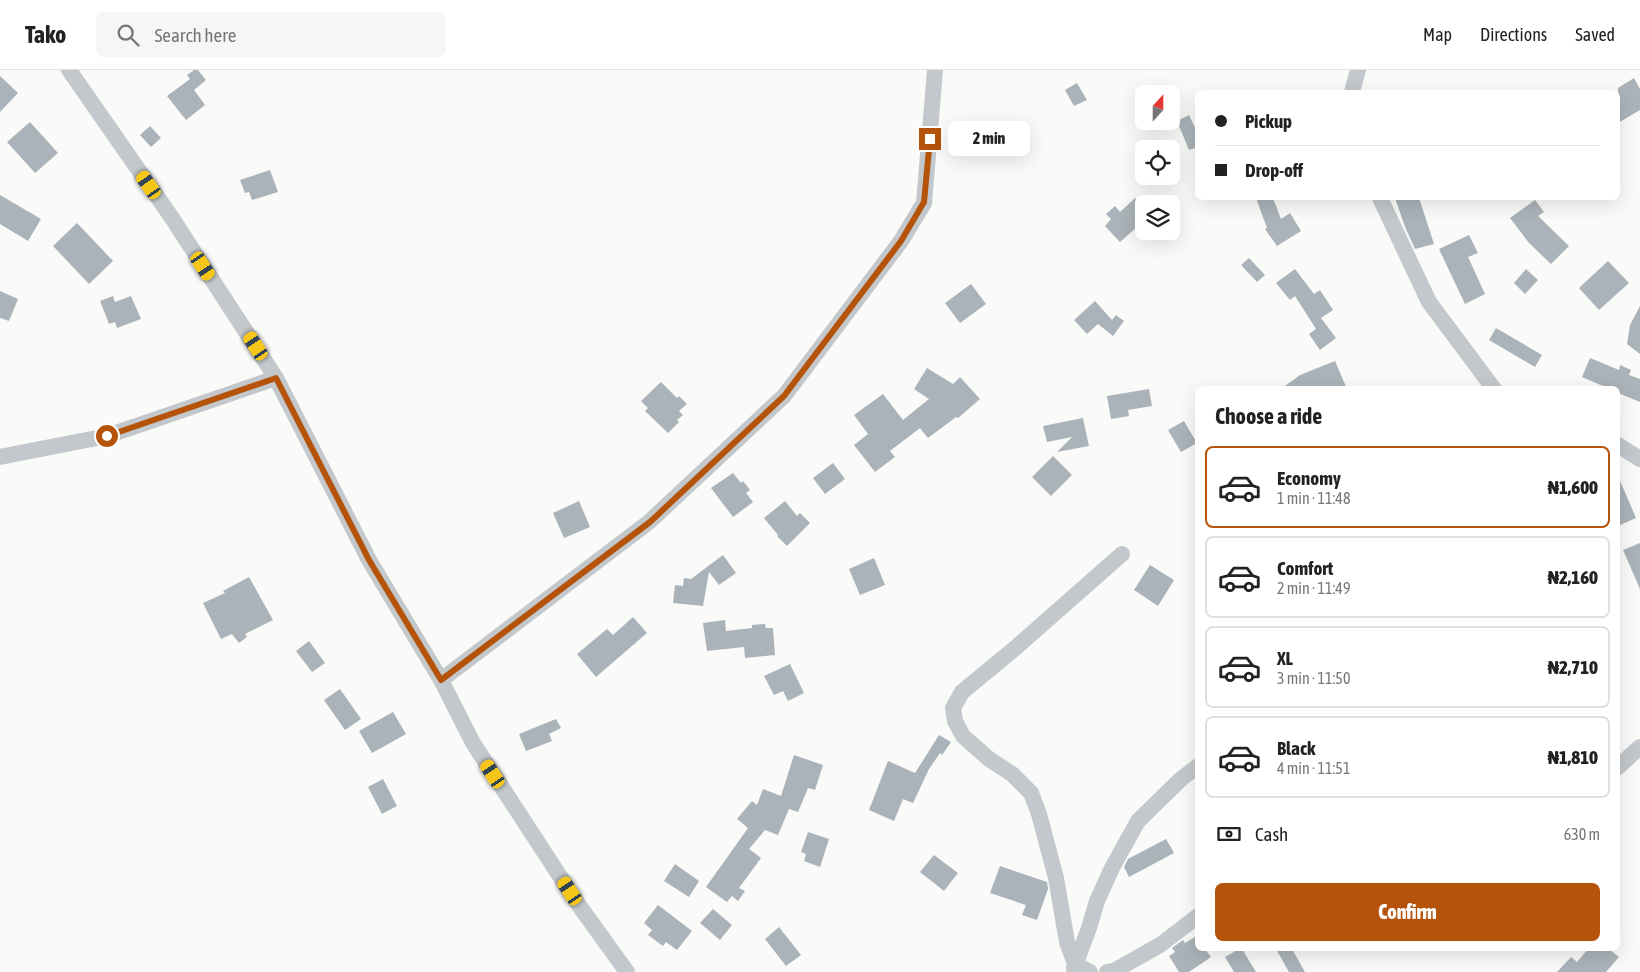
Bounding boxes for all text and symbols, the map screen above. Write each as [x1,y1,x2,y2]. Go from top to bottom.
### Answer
search box [96,12,446,57]
text: Tako [25,21,66,48]
icon: search [114,21,142,49]
text: Search here [154,24,236,46]
text: Map [1423,24,1452,45]
text: Directions [1480,24,1547,45]
text: Saved [1575,24,1615,45]
north arrow [1135,85,1180,130]
map controls [1135,85,1180,240]
text: Pickup [1245,110,1292,132]
callout: 2 min [948,122,1030,156]
route end [919,128,941,150]
text: 2 min [973,129,1005,147]
button: locate [1135,140,1180,185]
text: Drop-off [1245,159,1303,181]
car [134,168,163,202]
button: layers [1135,195,1180,240]
car [188,249,217,283]
car [241,329,270,363]
text: Choose a ride [1215,403,1322,429]
route start [96,425,118,447]
icon: car [1217,465,1262,510]
text: Economy [1277,467,1341,489]
text: ₦1,600 [1548,476,1598,498]
text: 1 min · 11:48 [1277,489,1350,507]
icon: car [1217,555,1262,600]
text: Comfort [1277,557,1333,579]
text: ₦2,160 [1548,566,1598,588]
text: 2 min · 11:49 [1277,579,1350,597]
icon: car [1217,645,1262,690]
text: XL [1277,647,1293,669]
text: ₦2,710 [1548,656,1598,678]
text: 3 min · 11:50 [1277,669,1350,687]
icon: car [1217,735,1262,780]
text: Black [1277,737,1315,759]
text: ₦1,810 [1548,746,1598,768]
car [478,757,507,791]
text: 4 min · 11:51 [1277,759,1350,777]
icon: cash [1215,820,1243,848]
text: Cash [1255,823,1288,845]
text: 630 m [1564,825,1600,843]
car [555,874,584,908]
button: Confirm [1215,883,1600,941]

